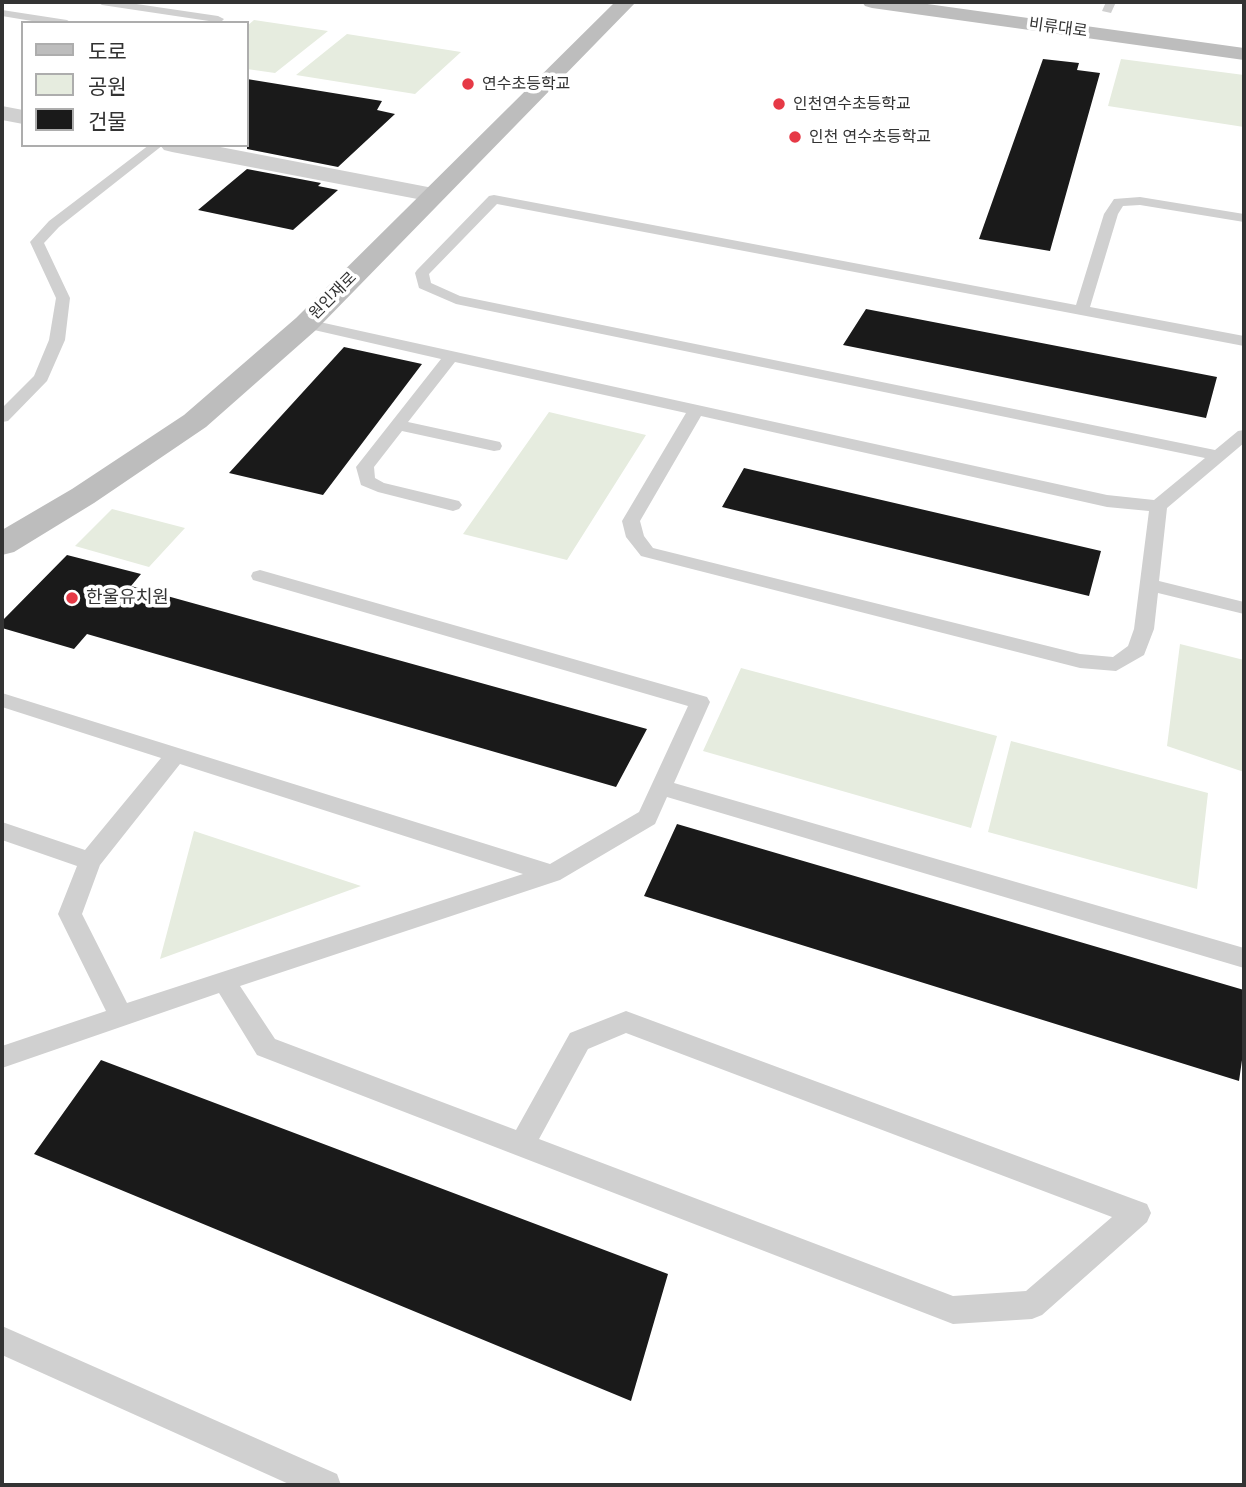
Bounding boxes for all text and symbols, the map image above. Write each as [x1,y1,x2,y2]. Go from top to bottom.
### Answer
street label: 비류대로 [1028,14,1088,42]
legend [21,21,248,147]
text: 도로 [88,37,127,65]
text: 공원 [88,72,127,100]
place label: 연수초등학교 [482,74,570,94]
marker: 연수초등학교 [460,76,476,92]
place label: 인천연수초등학교 [793,94,911,114]
marker: 인천연수초등학교 [771,96,787,112]
text: 건물 [88,107,127,135]
place label: 인천 연수초등학교 [809,127,931,147]
marker: 인천 연수초등학교 [787,129,803,145]
street label: 원인재로 [305,268,361,324]
place label: 한울유치원 [86,587,169,609]
marker: 한울유치원 [64,590,80,606]

